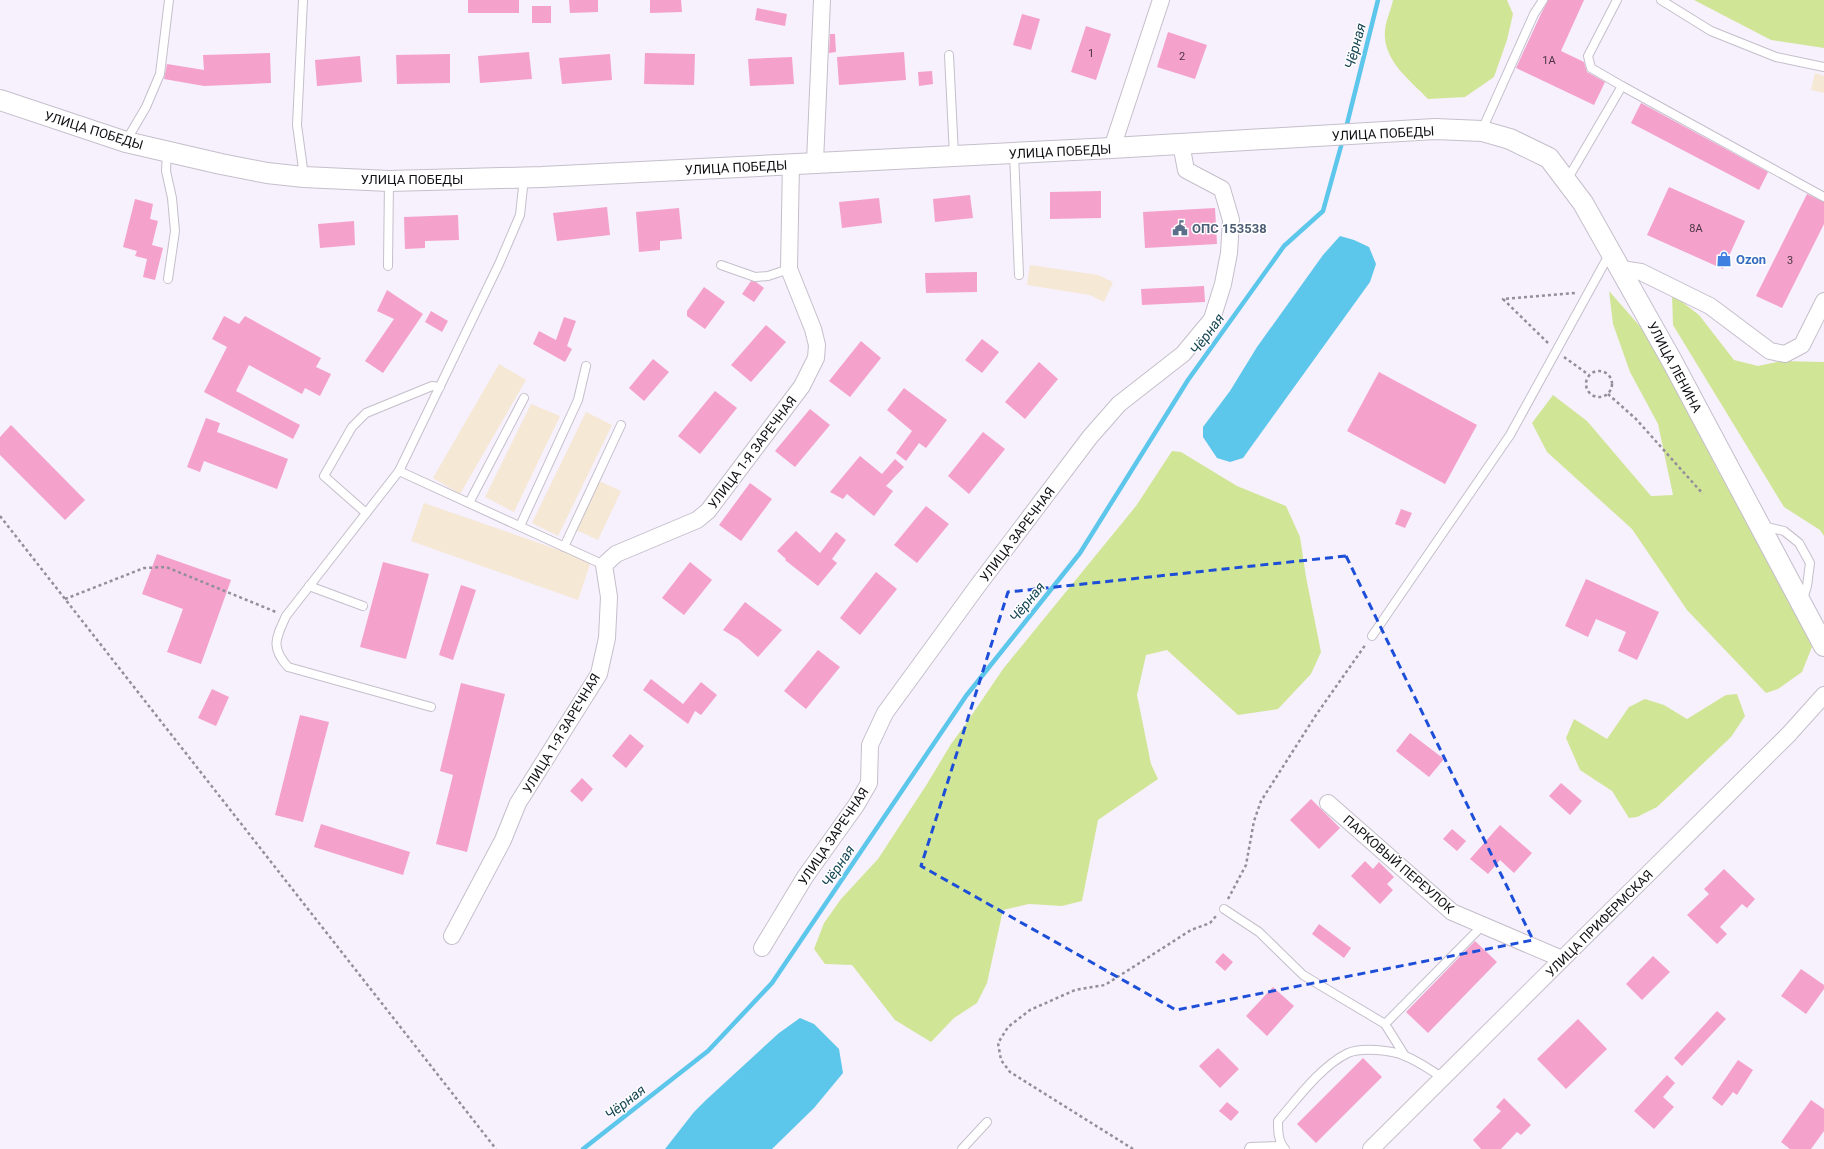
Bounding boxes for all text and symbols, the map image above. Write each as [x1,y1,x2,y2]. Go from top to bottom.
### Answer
water label: Чёрная [1341,21,1369,71]
house number: 1 [1088,47,1094,60]
house number: 2 [1179,50,1185,63]
house number: 1А [1542,54,1557,67]
street label: УЛИЦА ПОБЕДЫ [43,108,145,153]
street label: УЛИЦА ПОБЕДЫ [1331,123,1435,144]
street label: УЛИЦА ПОБЕДЫ [1008,141,1112,162]
street label: УЛИЦА ПОБЕДЫ [684,157,788,178]
street label: УЛИЦА ПОБЕДЫ [361,172,463,187]
public building icon: ОПС 153538 [1171,219,1189,237]
place label: ОПС 153538 [1192,221,1267,236]
house number: 8А [1689,222,1704,235]
shop icon: Ozon [1715,250,1733,268]
place label: Ozon [1736,252,1766,267]
house number: 3 [1787,254,1793,267]
water label: Чёрная [1187,310,1227,358]
street label: УЛИЦА ЛЕНИНА [1644,319,1705,416]
street label: УЛИЦА 1-Я ЗАРЕЧНАЯ [705,393,800,511]
street label: УЛИЦА ЗАРЕЧНАЯ [977,484,1058,585]
water label: Чёрная [1006,579,1048,625]
street label: УЛИЦА 1-Я ЗАРЕЧНАЯ [520,671,603,796]
street label: УЛИЦА ЗАРЕЧНАЯ [795,785,872,888]
street label: ПАРКОВЫЙ ПЕРЕУЛОК [1340,812,1457,917]
water label: Чёрная [818,842,858,890]
street label: УЛИЦА ПРИФЕРМСКАЯ [1543,867,1656,980]
water label: Чёрная [602,1081,648,1123]

